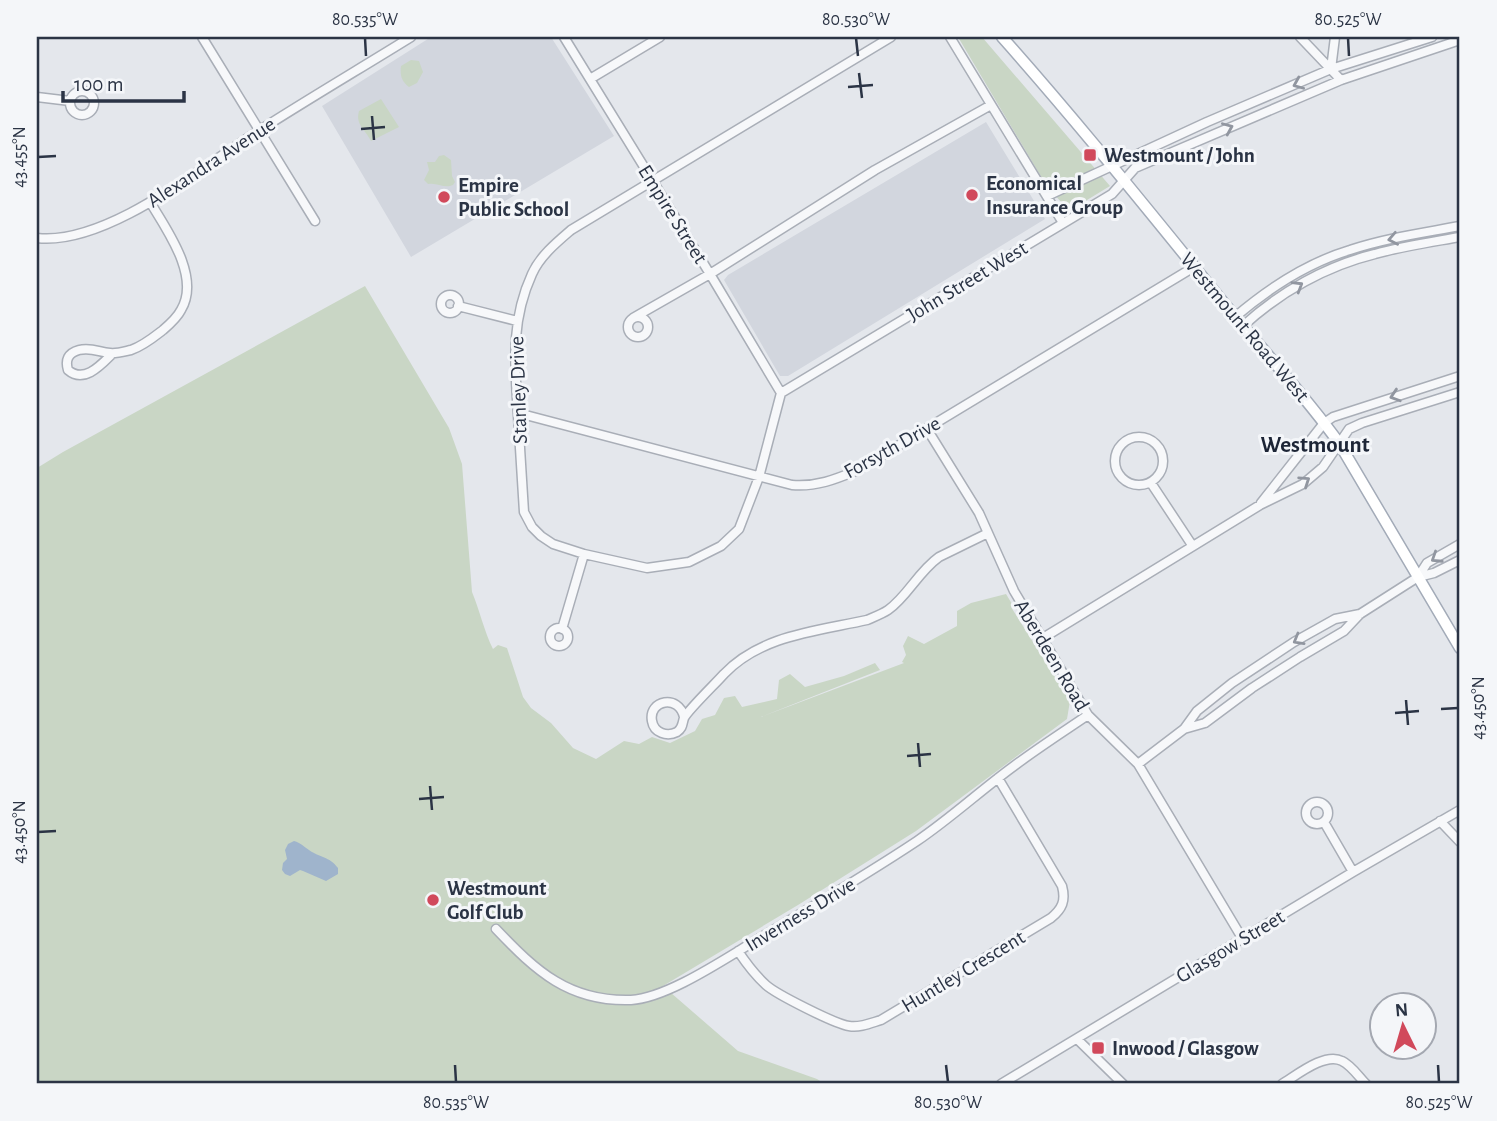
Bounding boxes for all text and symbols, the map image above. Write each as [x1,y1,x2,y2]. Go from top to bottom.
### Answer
text: 80.535°W [332,11,398,29]
text: 80.530°W [822,11,890,29]
text: 80.525°W [1315,11,1382,29]
scale bar [63,60,184,104]
text: 100 m [74,74,124,95]
one-way arrow [1293,75,1305,89]
street label: Alexandra Avenue [144,113,279,211]
one-way arrow [1220,122,1233,136]
text: 43.455°N [11,126,29,188]
place label: Westmount / John [1104,145,1255,166]
marker: Westmount / John [1082,147,1098,163]
street label: Empire Street [634,161,711,267]
place label: Economical Insurance Group [986,173,1123,218]
place label: Empire Public School [458,175,569,220]
marker: Economical Insurance Group [964,187,980,203]
marker: Empire Public School [436,189,452,205]
one-way arrow [1387,230,1399,245]
street label: John Street West [903,237,1031,326]
street label: Westmount Road West [1176,249,1313,406]
one-way arrow [1290,281,1303,294]
street label: Stanley Drive [506,336,531,444]
one-way arrow [1390,388,1402,403]
street label: Forsyth Drive [840,412,944,482]
district label: Westmount [1261,434,1370,457]
one-way arrow [1297,477,1310,489]
one-way arrow [1431,549,1444,562]
street label: Aberdeen Road [1010,596,1093,715]
one-way arrow [1292,632,1305,645]
text: 43.450°N [1470,676,1488,740]
text: 43.450°N [11,800,29,864]
street label: Inverness Drive [742,873,859,955]
place label: Westmount Golf Club [447,878,546,923]
marker: Westmount Golf Club [425,892,441,908]
street label: Glasgow Street [1172,906,1288,987]
street label: Huntley Crescent [898,926,1029,1016]
north arrow [1368,992,1438,1062]
text: N [1394,1001,1409,1021]
place label: Inwood / Glasgow [1112,1038,1259,1059]
marker: Inwood / Glasgow [1090,1040,1106,1056]
text: 80.535°W [423,1094,489,1112]
text: 80.530°W [914,1094,982,1112]
text: 80.525°W [1406,1094,1473,1112]

